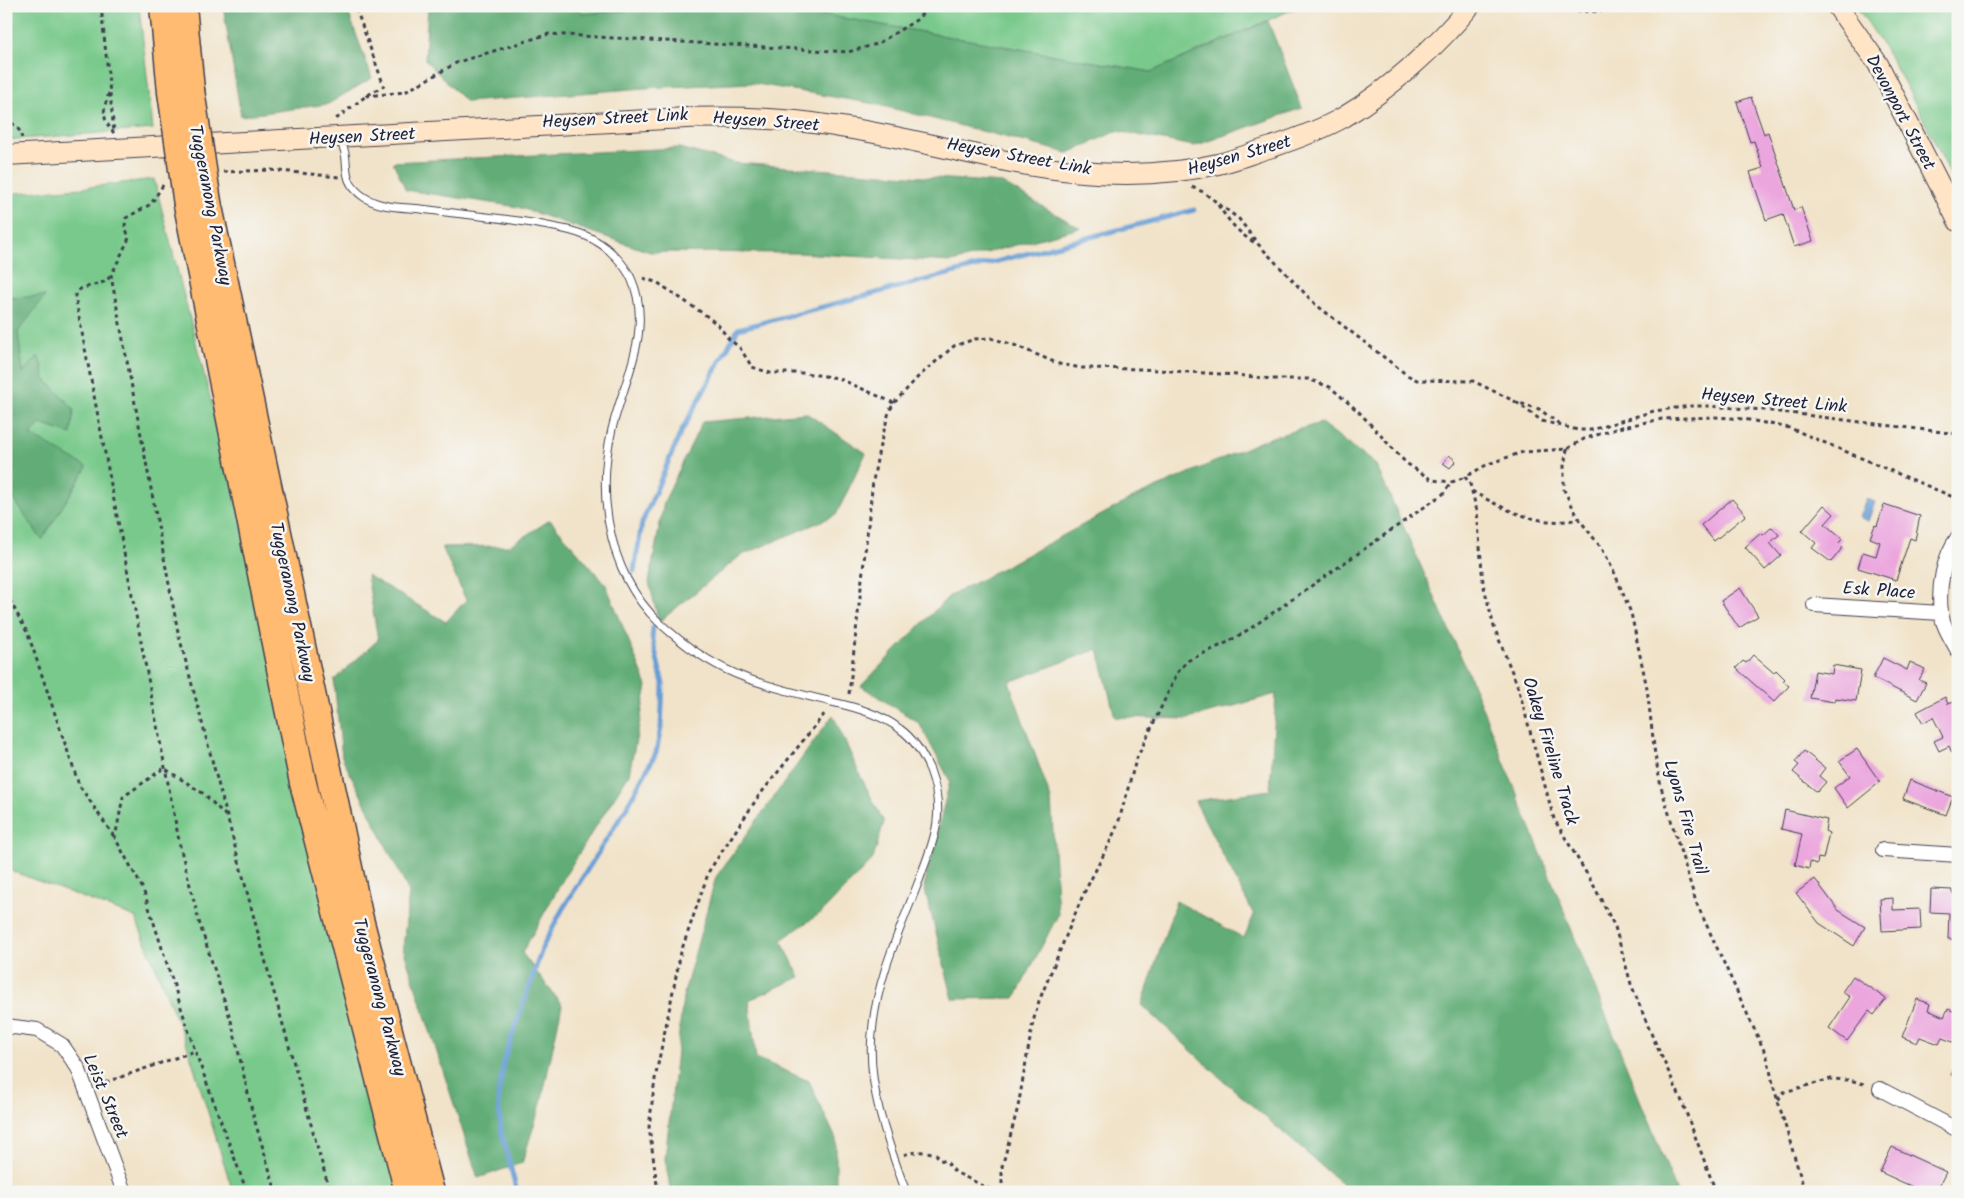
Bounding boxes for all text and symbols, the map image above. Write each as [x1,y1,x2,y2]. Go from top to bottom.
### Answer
street label: Devonport Street [1857,50,1943,177]
street label: Heysen Street Link [541,101,689,138]
street label: Heysen Street [712,104,821,141]
street label: Heysen Street [308,120,417,155]
street label: Tuggeranong Parkway [180,123,239,288]
street label: Heysen Street [1184,127,1296,185]
street label: Heysen Street Link [944,131,1094,185]
street label: Heysen Street Link [1700,381,1849,422]
street label: Tuggeranong Parkway [260,520,323,685]
street label: Esk Place [1842,574,1916,608]
street label: Oakey Fireline Track [1513,674,1586,830]
street label: Lyons Fire Trail [1654,756,1715,879]
street label: Tuggeranong Parkway [343,915,414,1080]
street label: Leist Street [74,1050,136,1144]

